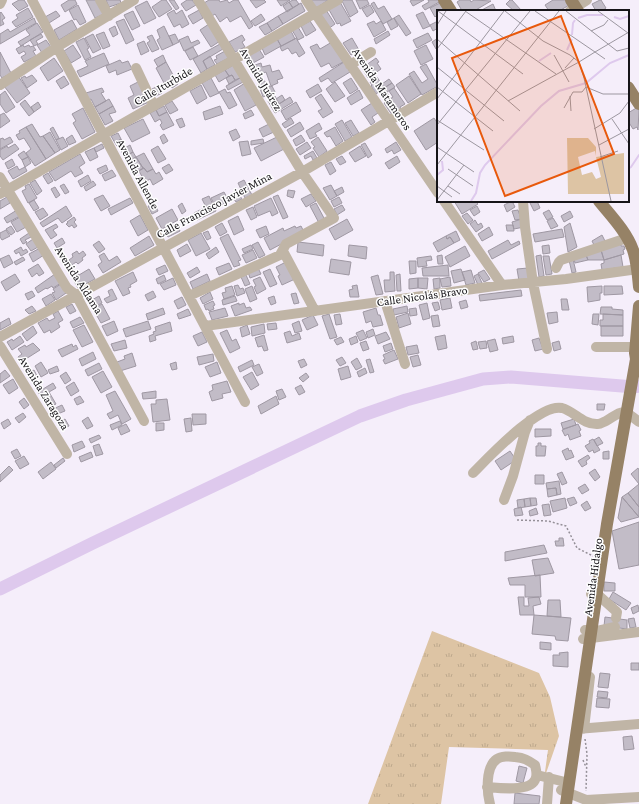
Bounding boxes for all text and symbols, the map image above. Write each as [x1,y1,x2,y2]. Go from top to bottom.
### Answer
inset map [437,10,629,202]
street label: Avenida Juárez [237,45,285,113]
street label: Avenida Matamoros [349,45,415,133]
street label: Calle Iturbide [131,64,195,108]
street label: Avenida Allende [114,137,162,211]
street label: Calle Francisco Javier Mina [154,168,275,241]
street label: Avenida Aldama [52,243,106,317]
street label: Calle Nicolás Bravo [376,283,468,309]
street label: Avenida Zaragoza [16,353,73,433]
street label: Avenida Hidalgo [581,537,605,617]

